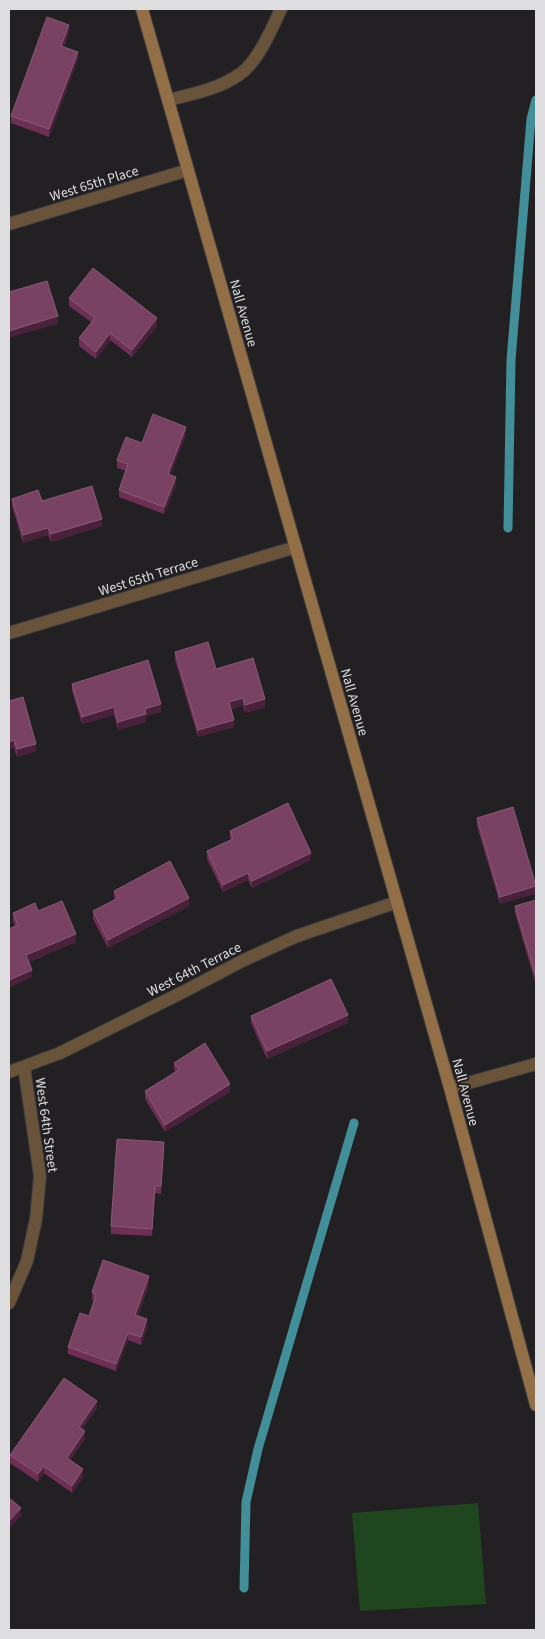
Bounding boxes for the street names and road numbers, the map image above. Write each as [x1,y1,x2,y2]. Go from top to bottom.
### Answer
street label: West 65th Place [48,161,141,207]
street label: Nall Avenue [224,277,262,349]
street label: West 65th Terrace [96,552,201,602]
street label: Nall Avenue [335,666,373,738]
street label: West 64th Terrace [144,938,245,1002]
street label: Nall Avenue [446,1056,484,1128]
street label: West 64th Street [29,1077,63,1174]

